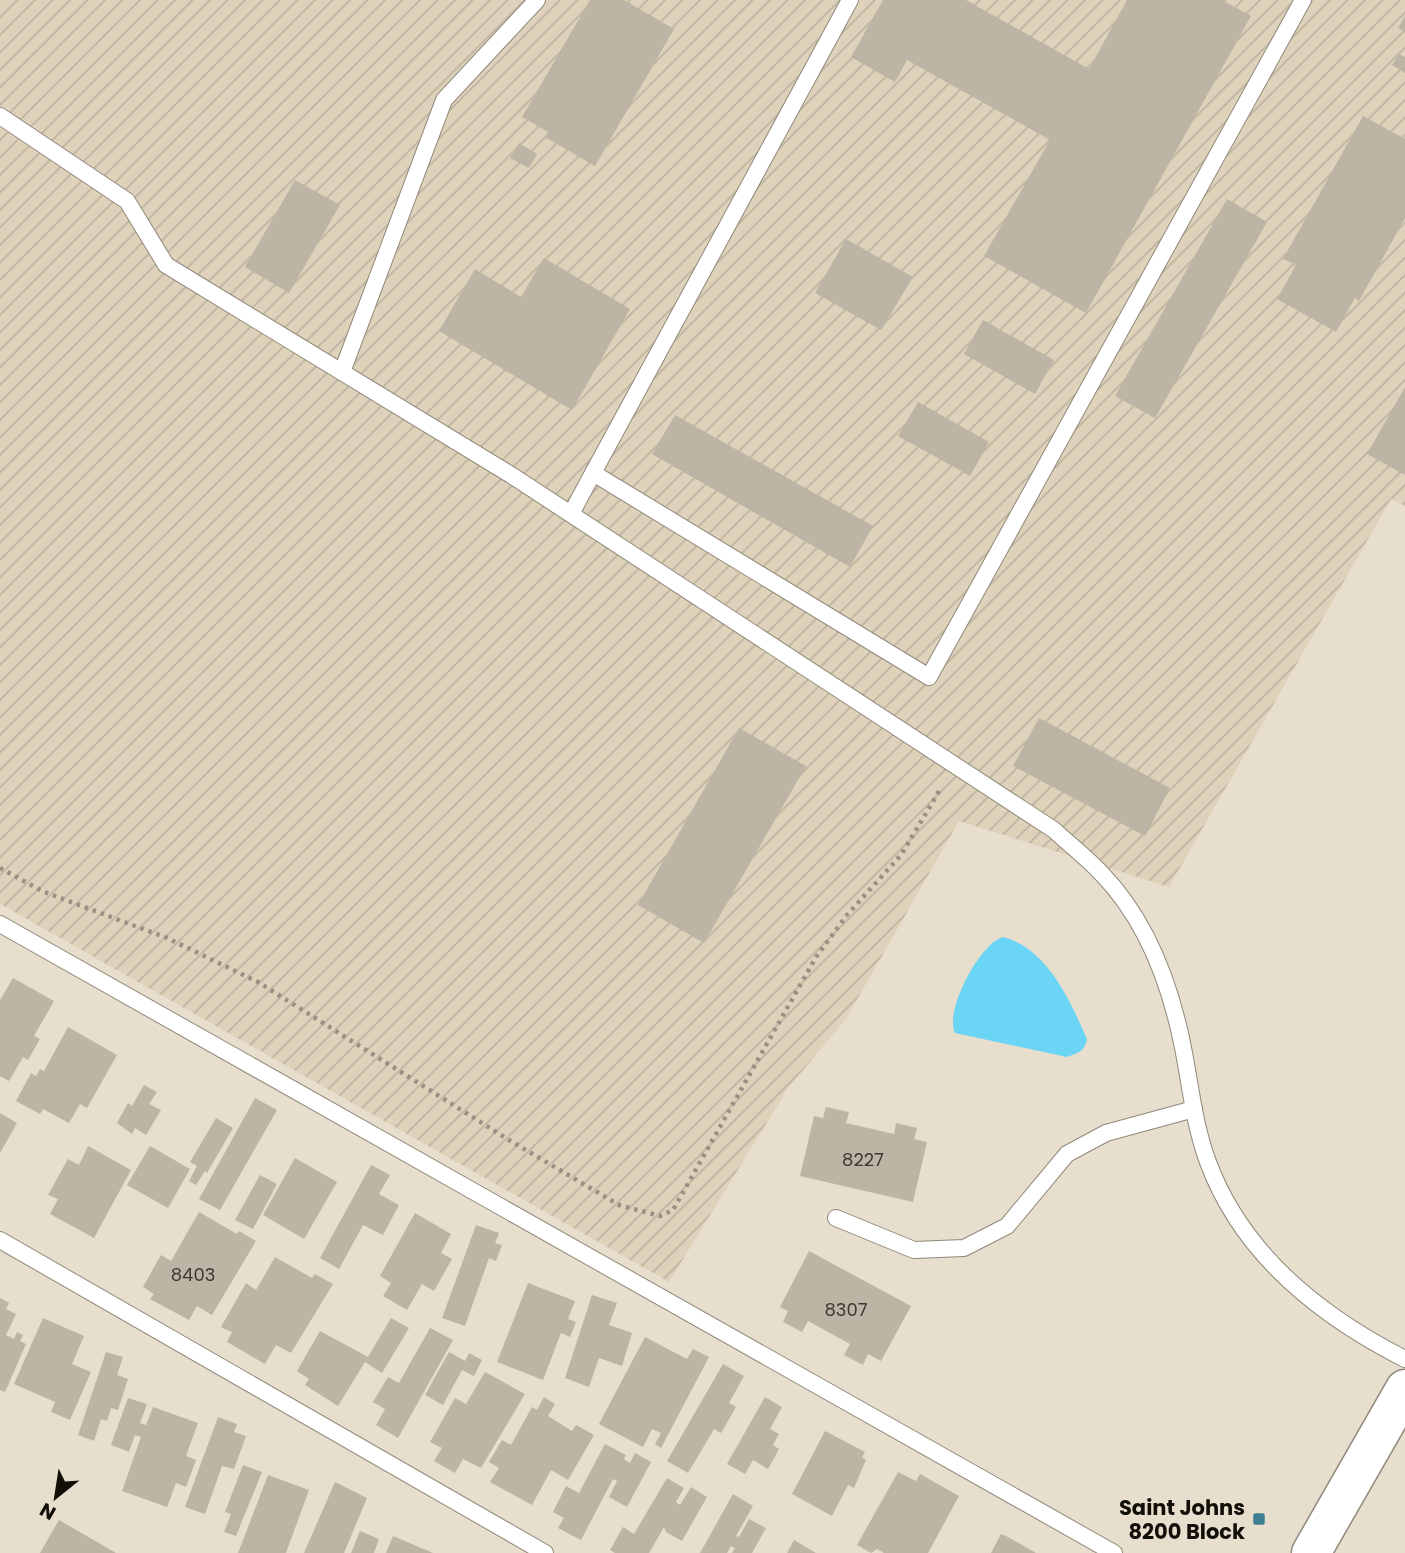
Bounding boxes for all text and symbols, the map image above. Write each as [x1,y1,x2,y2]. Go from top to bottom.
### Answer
house number: 8227 [842,1147,884,1172]
house number: 8403 [171,1262,215,1287]
house number: 8307 [824,1297,868,1322]
north arrow [21,1462,91,1532]
place label: Saint Johns 8200 Block [1119,1493,1245,1546]
text: N [35,1496,61,1527]
marker: Saint Johns 8200 Block [1251,1511,1267,1527]

